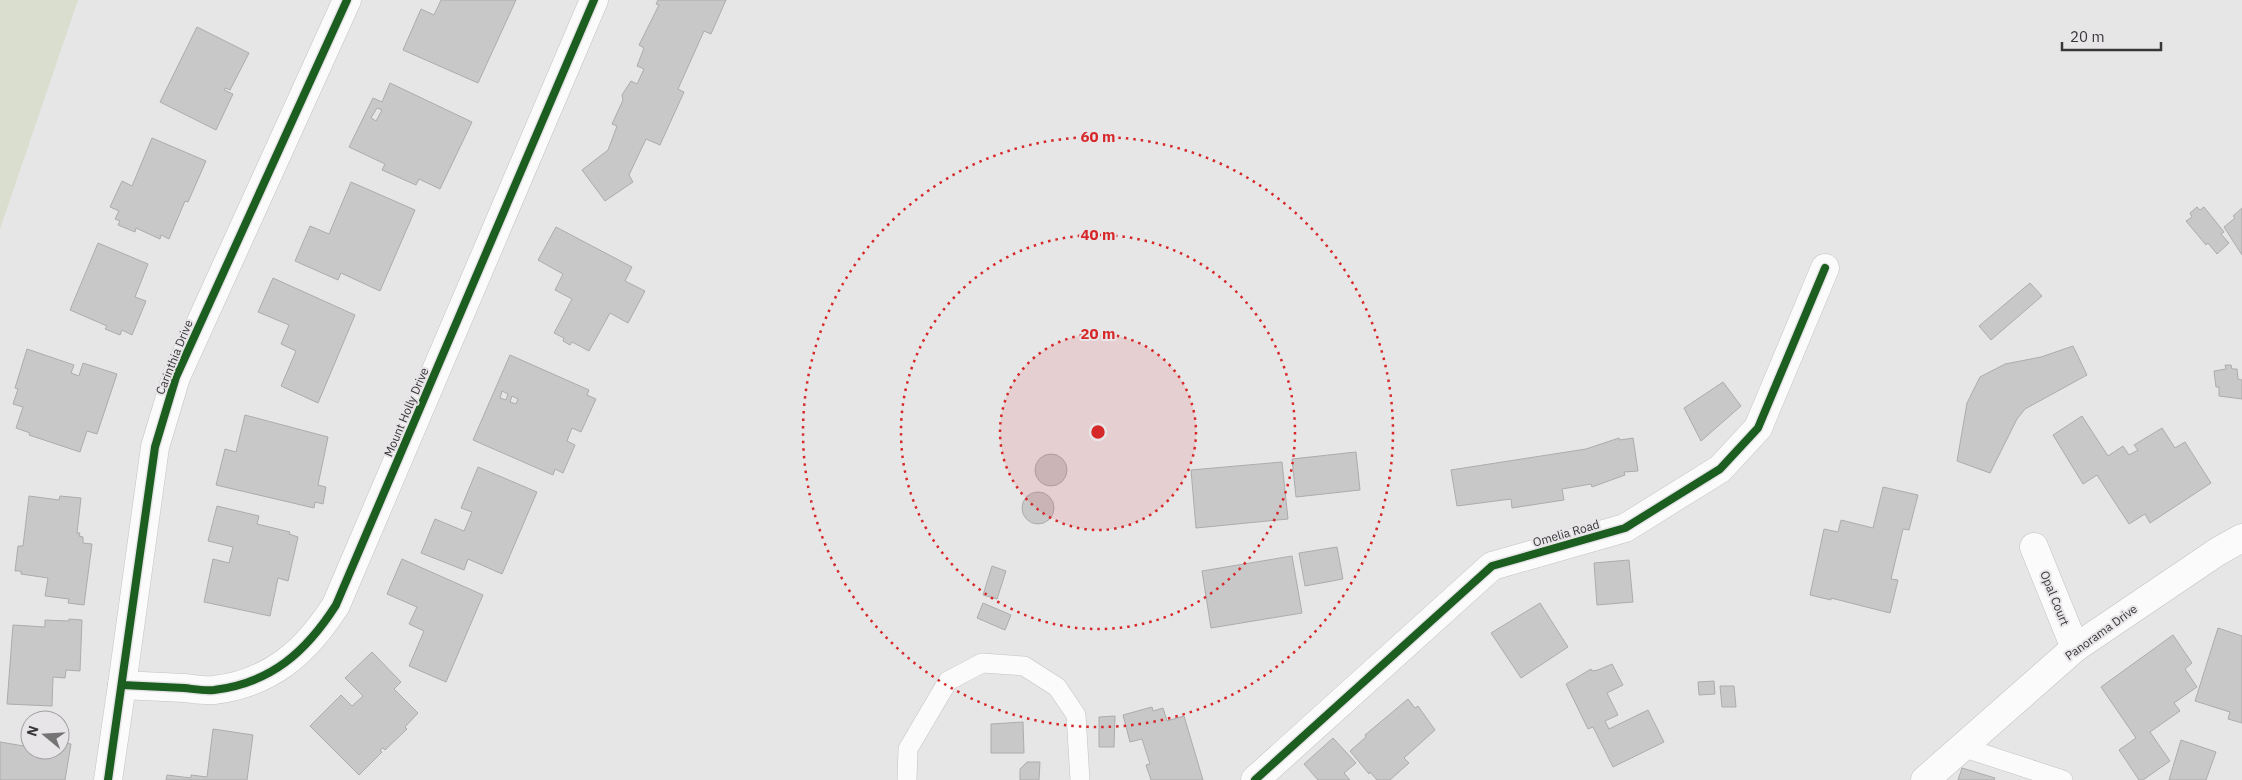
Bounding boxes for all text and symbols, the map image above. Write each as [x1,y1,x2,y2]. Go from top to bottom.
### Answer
scale bar [2062,20,2161,52]
text: 20 m [2070,27,2105,46]
text: 60 m [1081,127,1115,146]
text: 40 m [1081,225,1115,244]
street label: Carinthia Drive [152,317,196,397]
text: 20 m [1081,324,1115,343]
street label: Mount Holly Drive [380,365,432,459]
centre of rings [1089,423,1107,441]
street label: Omelia Road [1531,516,1601,550]
street label: Opal Court [2037,568,2073,628]
street label: Panorama Drive [2062,601,2140,663]
north arrow [20,710,70,760]
text: N [23,723,43,739]

